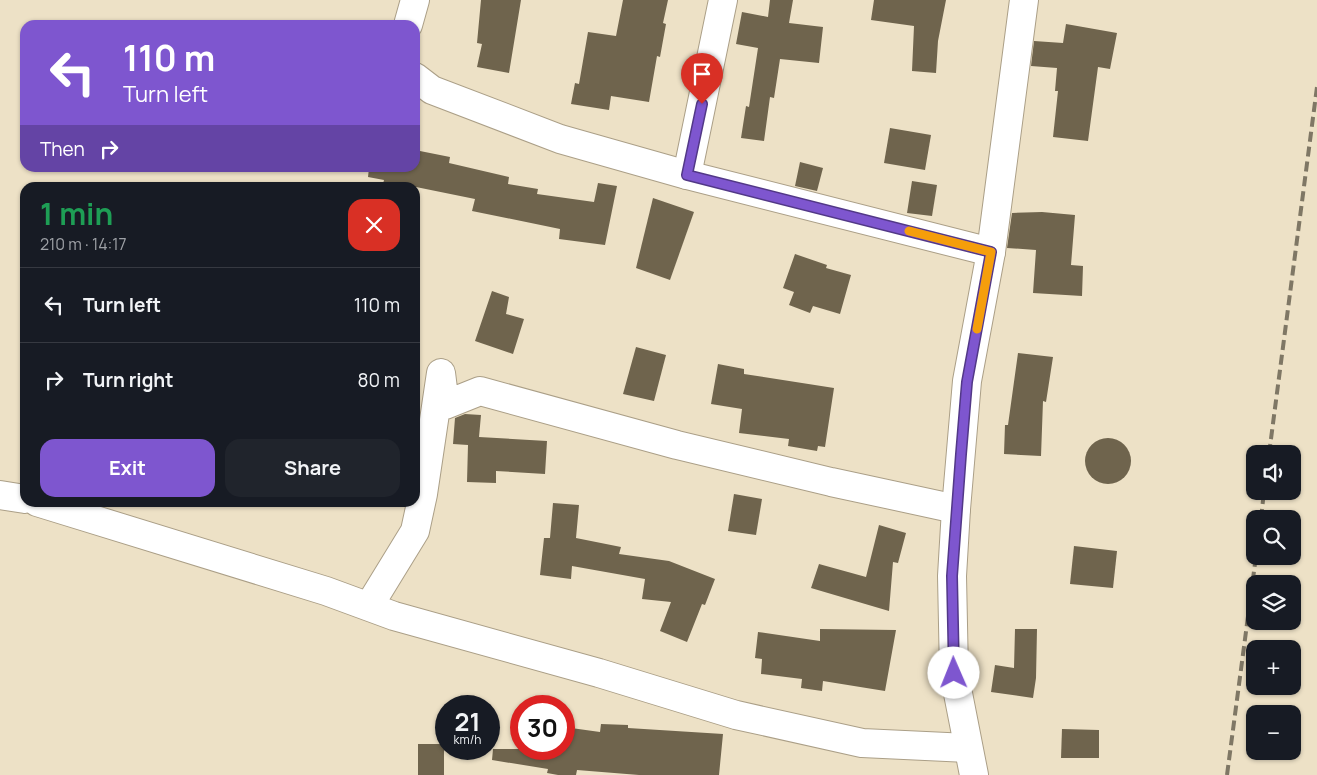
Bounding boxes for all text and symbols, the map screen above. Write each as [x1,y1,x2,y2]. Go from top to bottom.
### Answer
text: 110 m [123,34,215,82]
icon: left [40,40,105,105]
pin [681,53,723,104]
icon: arrive [688,60,716,88]
text: Turn left [123,79,208,109]
icon: right [95,135,123,163]
text: Then [40,136,85,162]
text: 1 min [40,193,113,234]
button: close [348,199,400,251]
text: 210 m · 14:17 [40,233,127,255]
icon: left [40,291,68,319]
text: Turn left [83,292,161,318]
text: 110 m [354,292,400,318]
icon: right [40,366,68,394]
text: Turn right [83,367,173,393]
text: 80 m [357,367,400,393]
button: Exit [40,439,215,497]
button: Share [225,439,400,497]
map controls [1246,445,1301,760]
button: sound [1246,445,1301,500]
button: search [1246,510,1301,565]
button: layers [1246,575,1301,630]
button: + [1246,640,1301,695]
position arrow [927,646,979,698]
speed limit sign: 30 [510,695,575,760]
text: 21 [455,704,480,739]
button: − [1246,705,1301,760]
text: km/h [454,731,481,748]

